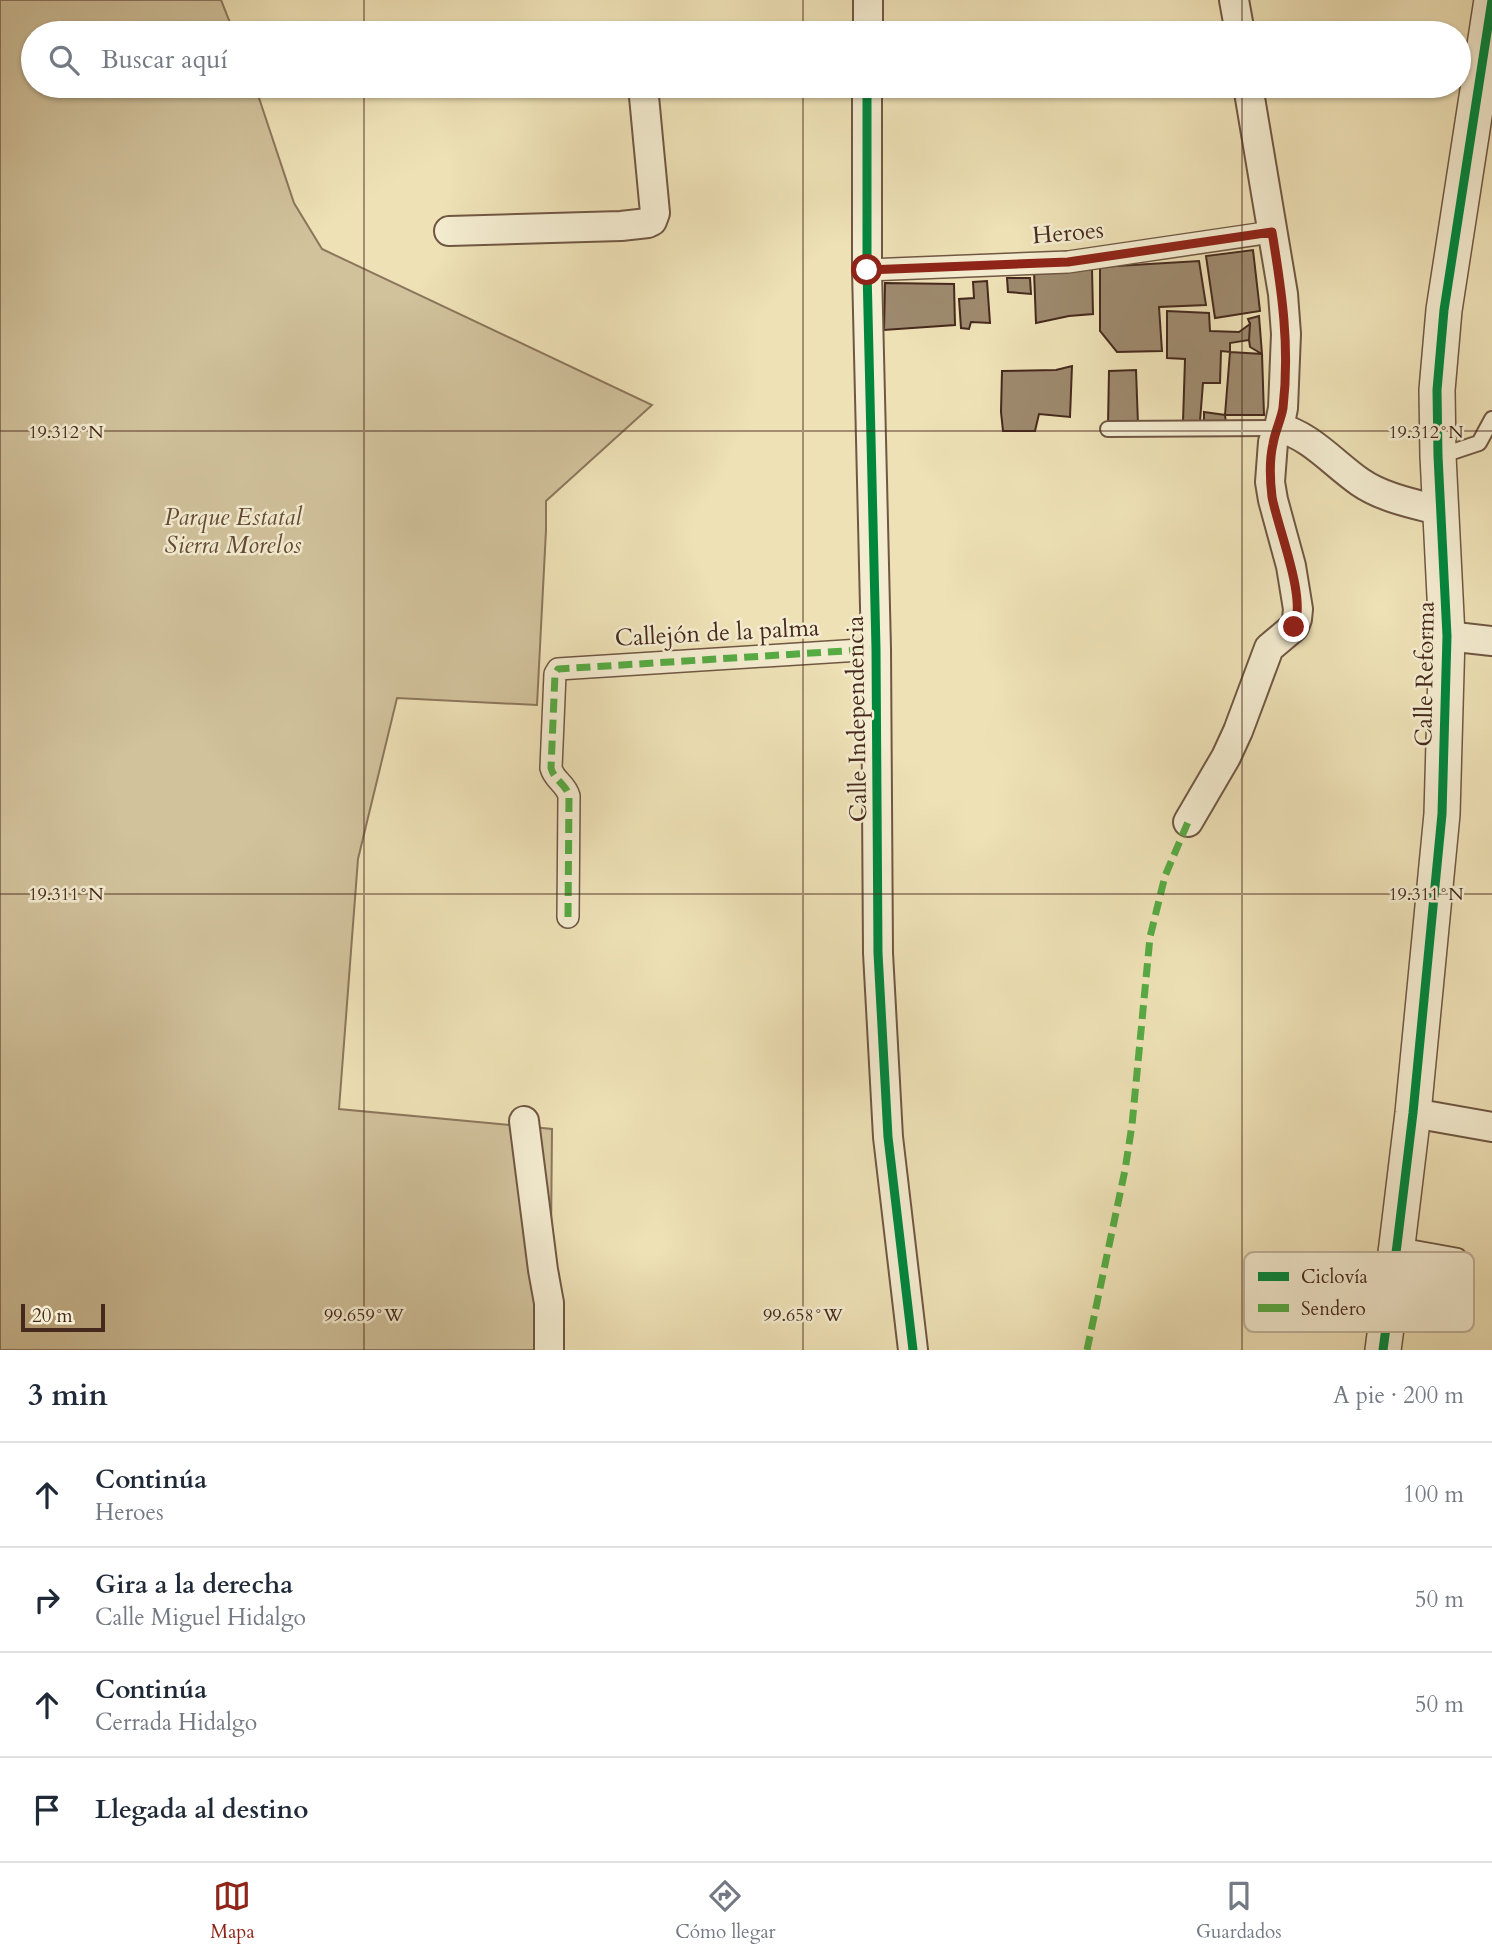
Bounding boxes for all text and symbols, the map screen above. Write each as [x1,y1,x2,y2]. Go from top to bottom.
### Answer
search box [21,21,1471,98]
icon: search [45,41,83,79]
text: Buscar aquí [101,42,228,77]
street label: Heroes [1031,213,1105,253]
route start [851,254,882,285]
text: 19.312°N [28,420,104,445]
text: 19.312°N [1388,420,1464,445]
park label: Parque Estatal Sierra Morelos [164,501,303,562]
street label: Calle Reforma [1407,600,1443,747]
street label: Callejón de la palma [614,611,821,655]
route end [1278,611,1309,642]
street label: Calle Independencia [839,615,875,823]
text: 19.311°N [28,882,104,907]
text: 19.311°N [1388,882,1464,907]
legend [1244,1252,1474,1332]
text: Ciclovía [1301,1264,1368,1290]
text: Sendero [1301,1296,1366,1322]
scale bar [21,1301,105,1333]
text: 20 m [32,1303,73,1329]
text: 99.659°W [324,1303,404,1328]
text: 99.658°W [763,1303,843,1328]
text: 3 min [28,1375,108,1416]
text: A pie · 200 m [1333,1380,1464,1411]
text: Continúa [95,1462,207,1497]
icon: ahead [28,1476,66,1514]
text: 100 m [1403,1479,1464,1510]
text: Heroes [95,1497,164,1528]
text: Gira a la derecha [95,1567,293,1602]
icon: right [28,1581,66,1619]
text: 50 m [1415,1584,1464,1615]
text: Calle Miguel Hidalgo [95,1602,306,1633]
text: Continúa [95,1672,207,1707]
icon: ahead [28,1686,66,1724]
text: 50 m [1415,1689,1464,1720]
text: Cerrada Hidalgo [95,1707,257,1738]
icon: arrive [28,1791,66,1829]
text: Llegada al destino [95,1792,309,1827]
tab: Mapa [210,1877,255,1945]
tab: Cómo llegar [675,1877,776,1945]
tab: Guardados [1196,1877,1282,1945]

